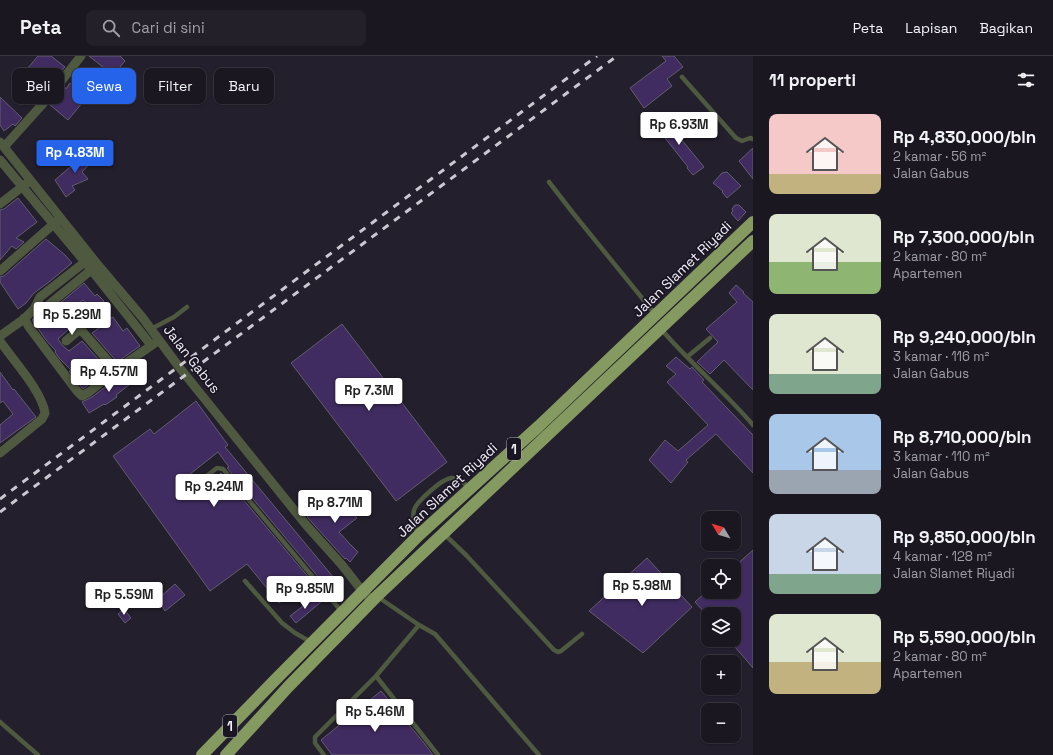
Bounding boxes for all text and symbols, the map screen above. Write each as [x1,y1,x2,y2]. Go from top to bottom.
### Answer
search box [86,10,366,46]
text: Peta [20,15,62,40]
icon: search [100,17,122,39]
text: Cari di sini [132,18,205,37]
text: Peta [853,19,883,37]
text: Lapisan [905,19,957,37]
text: Bagikan [979,19,1033,37]
chip: Beli [12,68,64,104]
chip: Sewa [72,68,136,104]
chip: Filter [144,68,206,104]
chip: Baru [214,68,274,104]
text: 11 properti [769,69,856,91]
icon: filters [1015,69,1037,91]
pin: Rp 6.93M [638,112,720,146]
text: Rp 6.93M [649,116,709,133]
text: Rp 4,830,000/bln [893,126,1036,148]
icon: home [801,130,849,178]
pin: Rp 4.83M [34,140,116,174]
text: Rp 4.83M [45,144,105,161]
text: 2 kamar · 56 m² [893,148,986,165]
text: Jalan Gabus [893,165,969,182]
street label: Jalan Slamet Riyadi [629,217,735,321]
text: Rp 7,300,000/bln [893,226,1035,248]
icon: home [801,230,849,278]
text: 2 kamar · 80 m² [893,248,987,265]
text: Apartemen [893,265,962,282]
pin: Rp 5.29M [31,302,113,336]
text: Rp 5.29M [43,306,101,323]
street label: Jalan Gabus [160,321,224,397]
text: Rp 9,240,000/bln [893,326,1036,348]
icon: home [801,330,849,378]
text: 3 kamar · 116 m² [893,348,989,365]
pin: Rp 4.57M [68,359,150,393]
text: Rp 4.57M [80,363,138,380]
text: Jalan Gabus [893,365,969,382]
pin: Rp 7.3M [332,378,406,412]
text: Rp 7.3M [344,382,394,399]
text: Rp 8,710,000/bln [893,426,1032,448]
icon: home [801,430,849,478]
road number: 1 [507,438,521,460]
street label: Jalan Slamet Riyadi [393,439,501,541]
text: 3 kamar · 110 m² [893,448,990,465]
text: Jalan Gabus [893,465,969,482]
pin: Rp 9.24M [173,474,255,508]
text: Rp 9.24M [185,478,243,495]
pin: Rp 8.71M [294,490,376,524]
text: Rp 8.71M [307,494,363,511]
north arrow [701,511,741,551]
map controls [701,511,741,743]
text: Rp 9,850,000/bln [893,526,1036,548]
icon: home [801,530,849,578]
text: 4 kamar · 128 m² [893,548,992,565]
button: locate [701,559,741,599]
text: Jalan Slamet Riyadi [893,565,1015,582]
pin: Rp 5.98M [601,573,683,607]
pin: Rp 9.85M [264,576,346,610]
text: Rp 5.98M [613,577,671,594]
text: Rp 9.85M [276,580,334,597]
pin: Rp 5.59M [83,582,165,616]
text: Rp 5.59M [95,586,153,603]
button: layers [701,607,741,647]
text: Rp 5,590,000/bln [893,626,1036,648]
icon: home [801,630,849,678]
text: 2 kamar · 80 m² [893,648,987,665]
button: + [701,655,741,695]
text: Apartemen [893,665,962,682]
pin: Rp 5.46M [334,699,416,733]
text: Rp 5.46M [345,703,405,720]
button: − [701,703,741,743]
road number: 1 [223,715,237,737]

